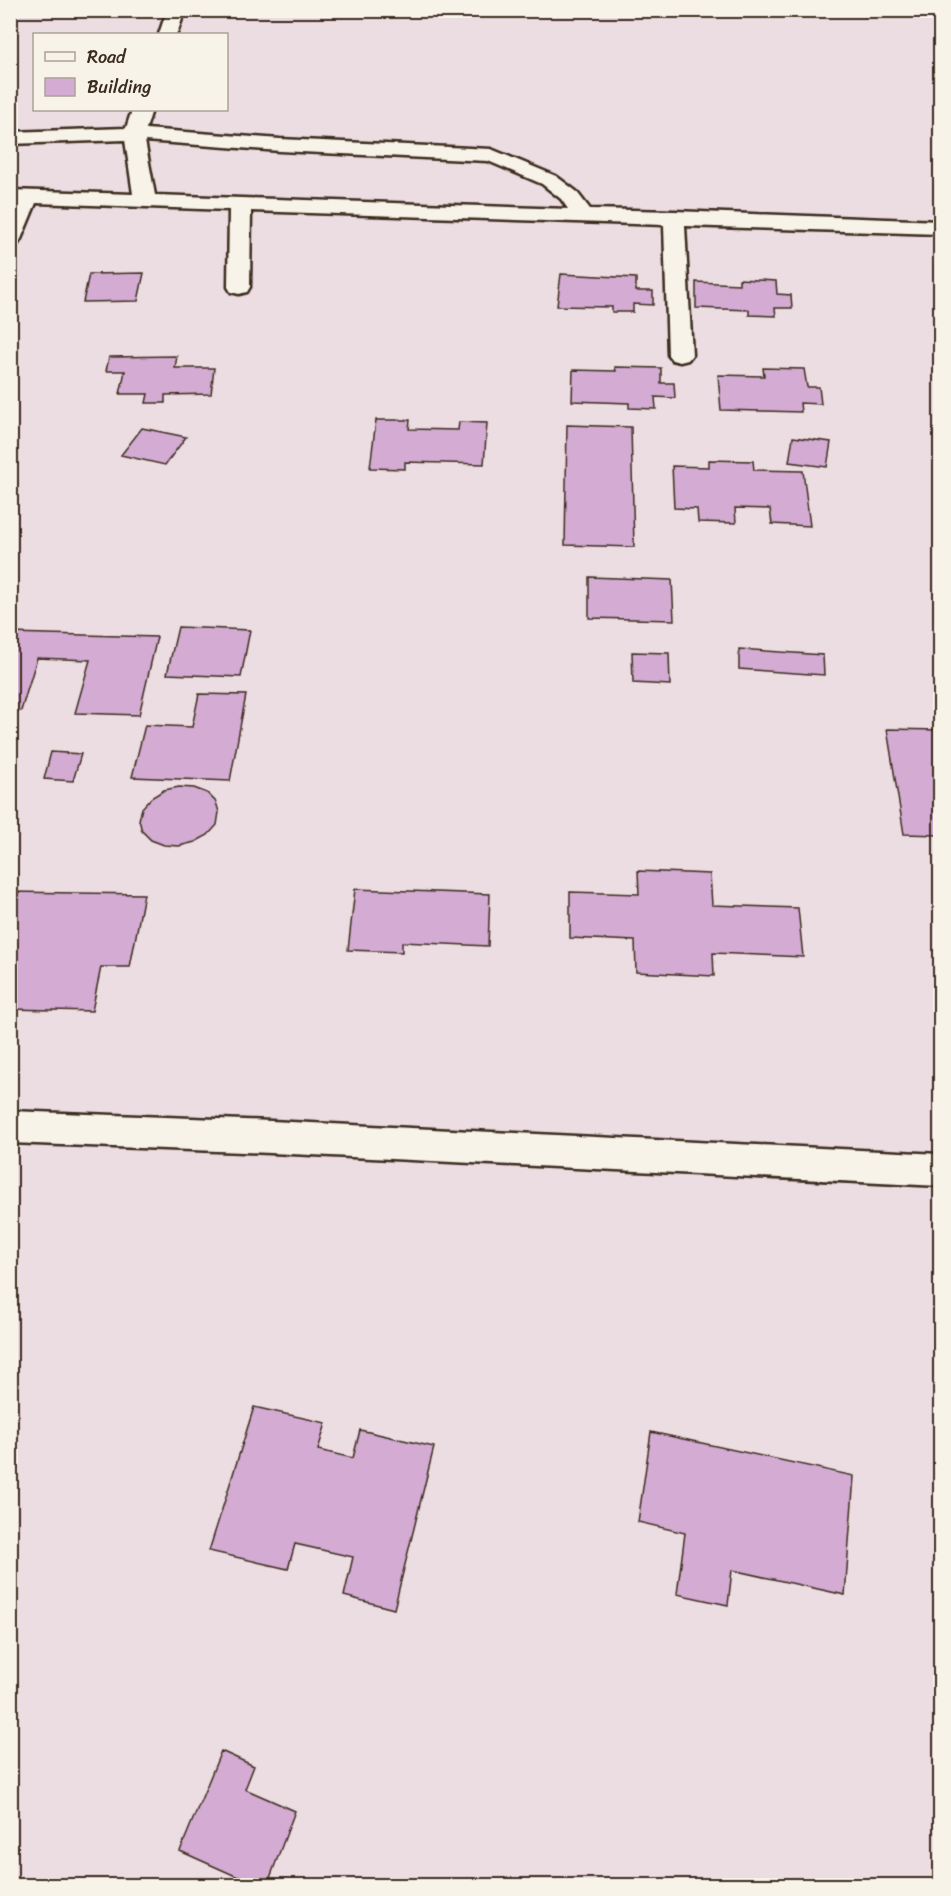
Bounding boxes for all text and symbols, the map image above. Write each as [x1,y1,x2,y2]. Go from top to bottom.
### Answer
legend [33,33,228,111]
text: Road [87,41,127,73]
text: Building [87,71,151,103]

